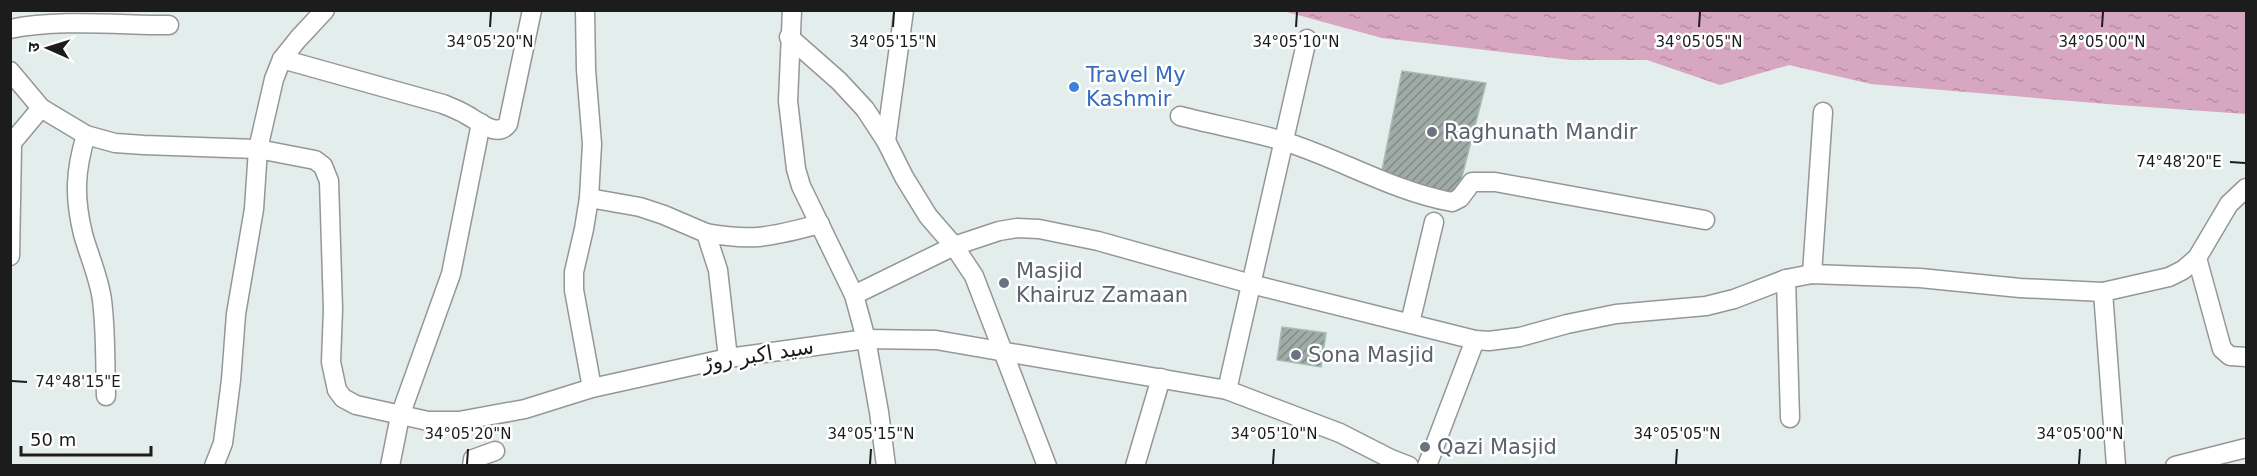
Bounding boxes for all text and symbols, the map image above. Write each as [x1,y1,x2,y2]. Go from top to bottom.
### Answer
north arrow [18,18,78,78]
text: 34°05'20"N [446,33,534,51]
text: 34°05'15"N [849,33,937,51]
text: 34°05'10"N [1252,33,1340,51]
text: 34°05'05"N [1655,33,1743,51]
text: 34°05'00"N [2058,33,2146,51]
text: उ [24,41,43,52]
place label: Travel My Kashmir [1085,63,1186,111]
marker: Travel My Kashmir [1067,80,1081,94]
place label: Raghunath Mandir [1444,120,1638,144]
marker: Raghunath Mandir [1425,125,1439,139]
text: 74°48'20"E [2136,153,2222,171]
place label: Masjid Khairuz Zamaan [1016,259,1188,307]
marker: Masjid Khairuz Zamaan [997,276,1011,290]
street label: سید اکبر روڑ [700,334,815,376]
place label: Sona Masjid [1308,343,1434,367]
marker: Sona Masjid [1289,348,1303,362]
text: 74°48'15"E [35,373,121,391]
scale bar [21,419,152,457]
text: 34°05'20"N [424,425,512,443]
text: 34°05'15"N [827,425,915,443]
text: 34°05'10"N [1230,425,1318,443]
text: 34°05'05"N [1633,425,1721,443]
text: 34°05'00"N [2036,425,2124,443]
text: 50 m [30,429,76,450]
place label: Qazi Masjid [1437,435,1557,459]
marker: Qazi Masjid [1418,440,1432,454]

